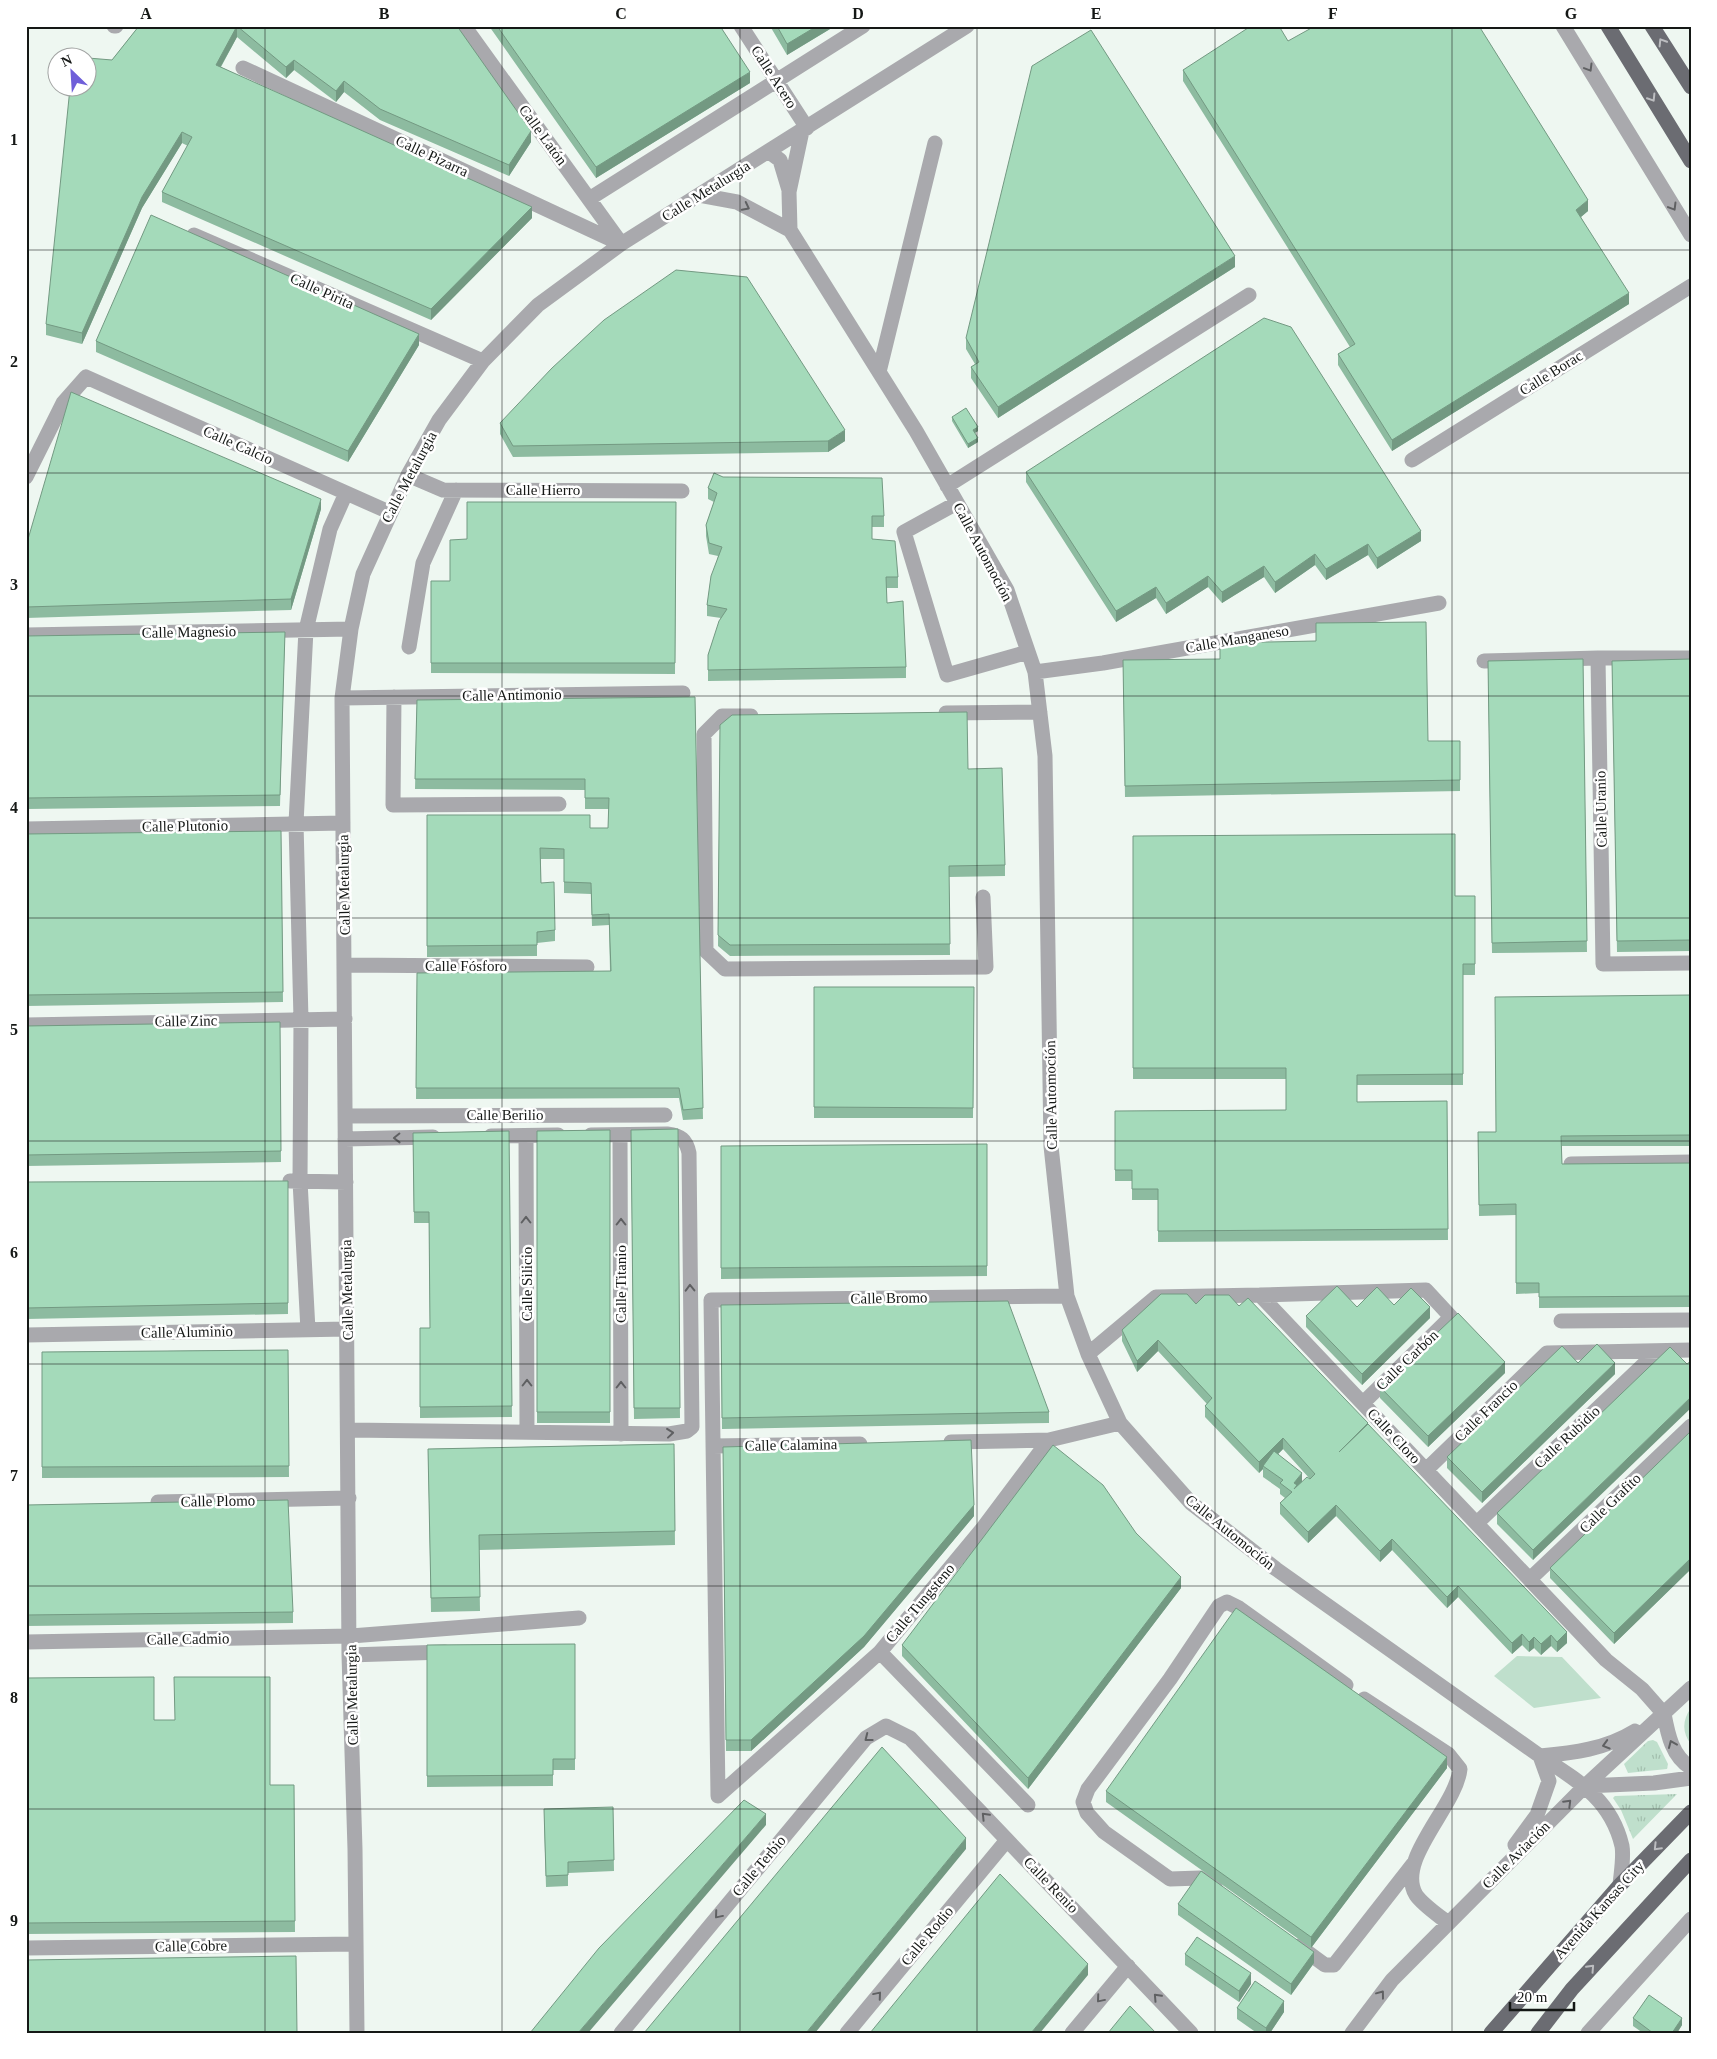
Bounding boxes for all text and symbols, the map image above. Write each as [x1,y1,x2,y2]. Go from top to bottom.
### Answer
text: A [140,5,152,22]
text: B [379,5,390,22]
text: C [615,5,627,22]
text: D [852,5,864,22]
text: E [1091,5,1101,22]
text: F [1328,5,1338,22]
text: G [1565,5,1578,22]
one-way arrow [1659,38,1669,47]
street label: Calle Acero [748,43,800,111]
north arrow [48,48,98,98]
text: N [59,52,74,70]
one-way arrow [1582,62,1592,71]
one-way arrow [1645,92,1655,101]
street label: Calle Latón [516,102,570,169]
text: 1 [10,131,18,148]
street label: Calle Pizarra [393,132,471,180]
street label: Calle Metalurgia [659,157,753,225]
one-way arrow [741,201,750,211]
one-way arrow [1667,201,1677,210]
street label: Calle Pirita [288,270,357,312]
street label: Calle Borac [1517,347,1586,399]
text: 2 [10,353,18,370]
street label: Calle Calcio [201,423,275,467]
street label: Calle Metalurgia [378,428,440,525]
street label: Calle Hierro [506,482,580,498]
street label: Calle Automoción [950,500,1016,605]
text: 3 [10,576,18,593]
street label: Calle Manganeso [1184,622,1290,656]
street label: Calle Magnesio [142,623,236,641]
street label: Calle Antimonio [462,686,562,704]
street label: Calle Uranio [1592,770,1610,848]
text: 4 [10,799,18,816]
street label: Calle Plutonio [142,817,228,835]
street label: Calle Metalurgia [335,834,353,936]
street label: Calle Fósforo [425,958,507,974]
street label: Calle Zinc [154,1012,218,1030]
text: 5 [10,1021,18,1038]
street label: Calle Automoción [1042,1040,1060,1150]
street label: Calle Berilio [466,1107,544,1123]
one-way arrow [392,1133,400,1143]
one-way arrow [521,1216,531,1224]
one-way arrow [616,1218,626,1226]
street label: Calle Metalurgia [338,1239,356,1341]
text: 6 [10,1244,18,1261]
street label: Calle Titanio [613,1245,629,1323]
street label: Calle Silicio [519,1247,535,1321]
one-way arrow [685,1284,695,1292]
street label: Calle Bromo [850,1289,928,1307]
street label: Calle Aluminio [141,1323,233,1341]
street label: Calle Carbón [1373,1326,1442,1393]
street label: Calle Francio [1451,1377,1521,1445]
one-way arrow [522,1378,532,1386]
one-way arrow [616,1381,626,1388]
street label: Calle Rubidio [1531,1403,1603,1471]
street label: Calle Cloro [1364,1405,1424,1467]
one-way arrow [666,1428,674,1439]
street label: Calle Calamina [744,1436,838,1454]
text: 7 [10,1467,18,1484]
street label: Calle Grafito [1576,1470,1644,1536]
street label: Calle Automoción [1182,1491,1278,1573]
street label: Calle Plomo [181,1492,255,1510]
street label: Calle Tungsteno [882,1560,958,1646]
street label: Calle Cadmio [146,1630,230,1648]
street label: Calle Metalurgia [343,1644,361,1746]
text: 8 [10,1689,18,1706]
one-way arrow [864,1732,874,1741]
one-way arrow [1603,1739,1611,1749]
one-way arrow [1668,1740,1679,1749]
one-way arrow [1562,1799,1571,1808]
one-way arrow [982,1813,991,1822]
street label: Calle Aviación [1479,1818,1553,1892]
street label: Calle Terbio [729,1832,789,1900]
one-way arrow [1654,1841,1663,1850]
street label: Calle Renio [1020,1854,1082,1916]
street label: Avenida Kansas City [1551,1857,1648,1962]
street label: Calle Rodio [898,1903,956,1969]
one-way arrow [715,1910,724,1919]
text: 9 [10,1912,18,1929]
street label: Calle Cobre [155,1937,228,1955]
one-way arrow [1585,1965,1594,1974]
scale bar [1510,1979,1573,2011]
text: 20 m [1517,1989,1548,2005]
one-way arrow [1375,1990,1384,2000]
one-way arrow [872,1992,881,2001]
one-way arrow [1097,1994,1106,2003]
one-way arrow [1154,1994,1163,2003]

